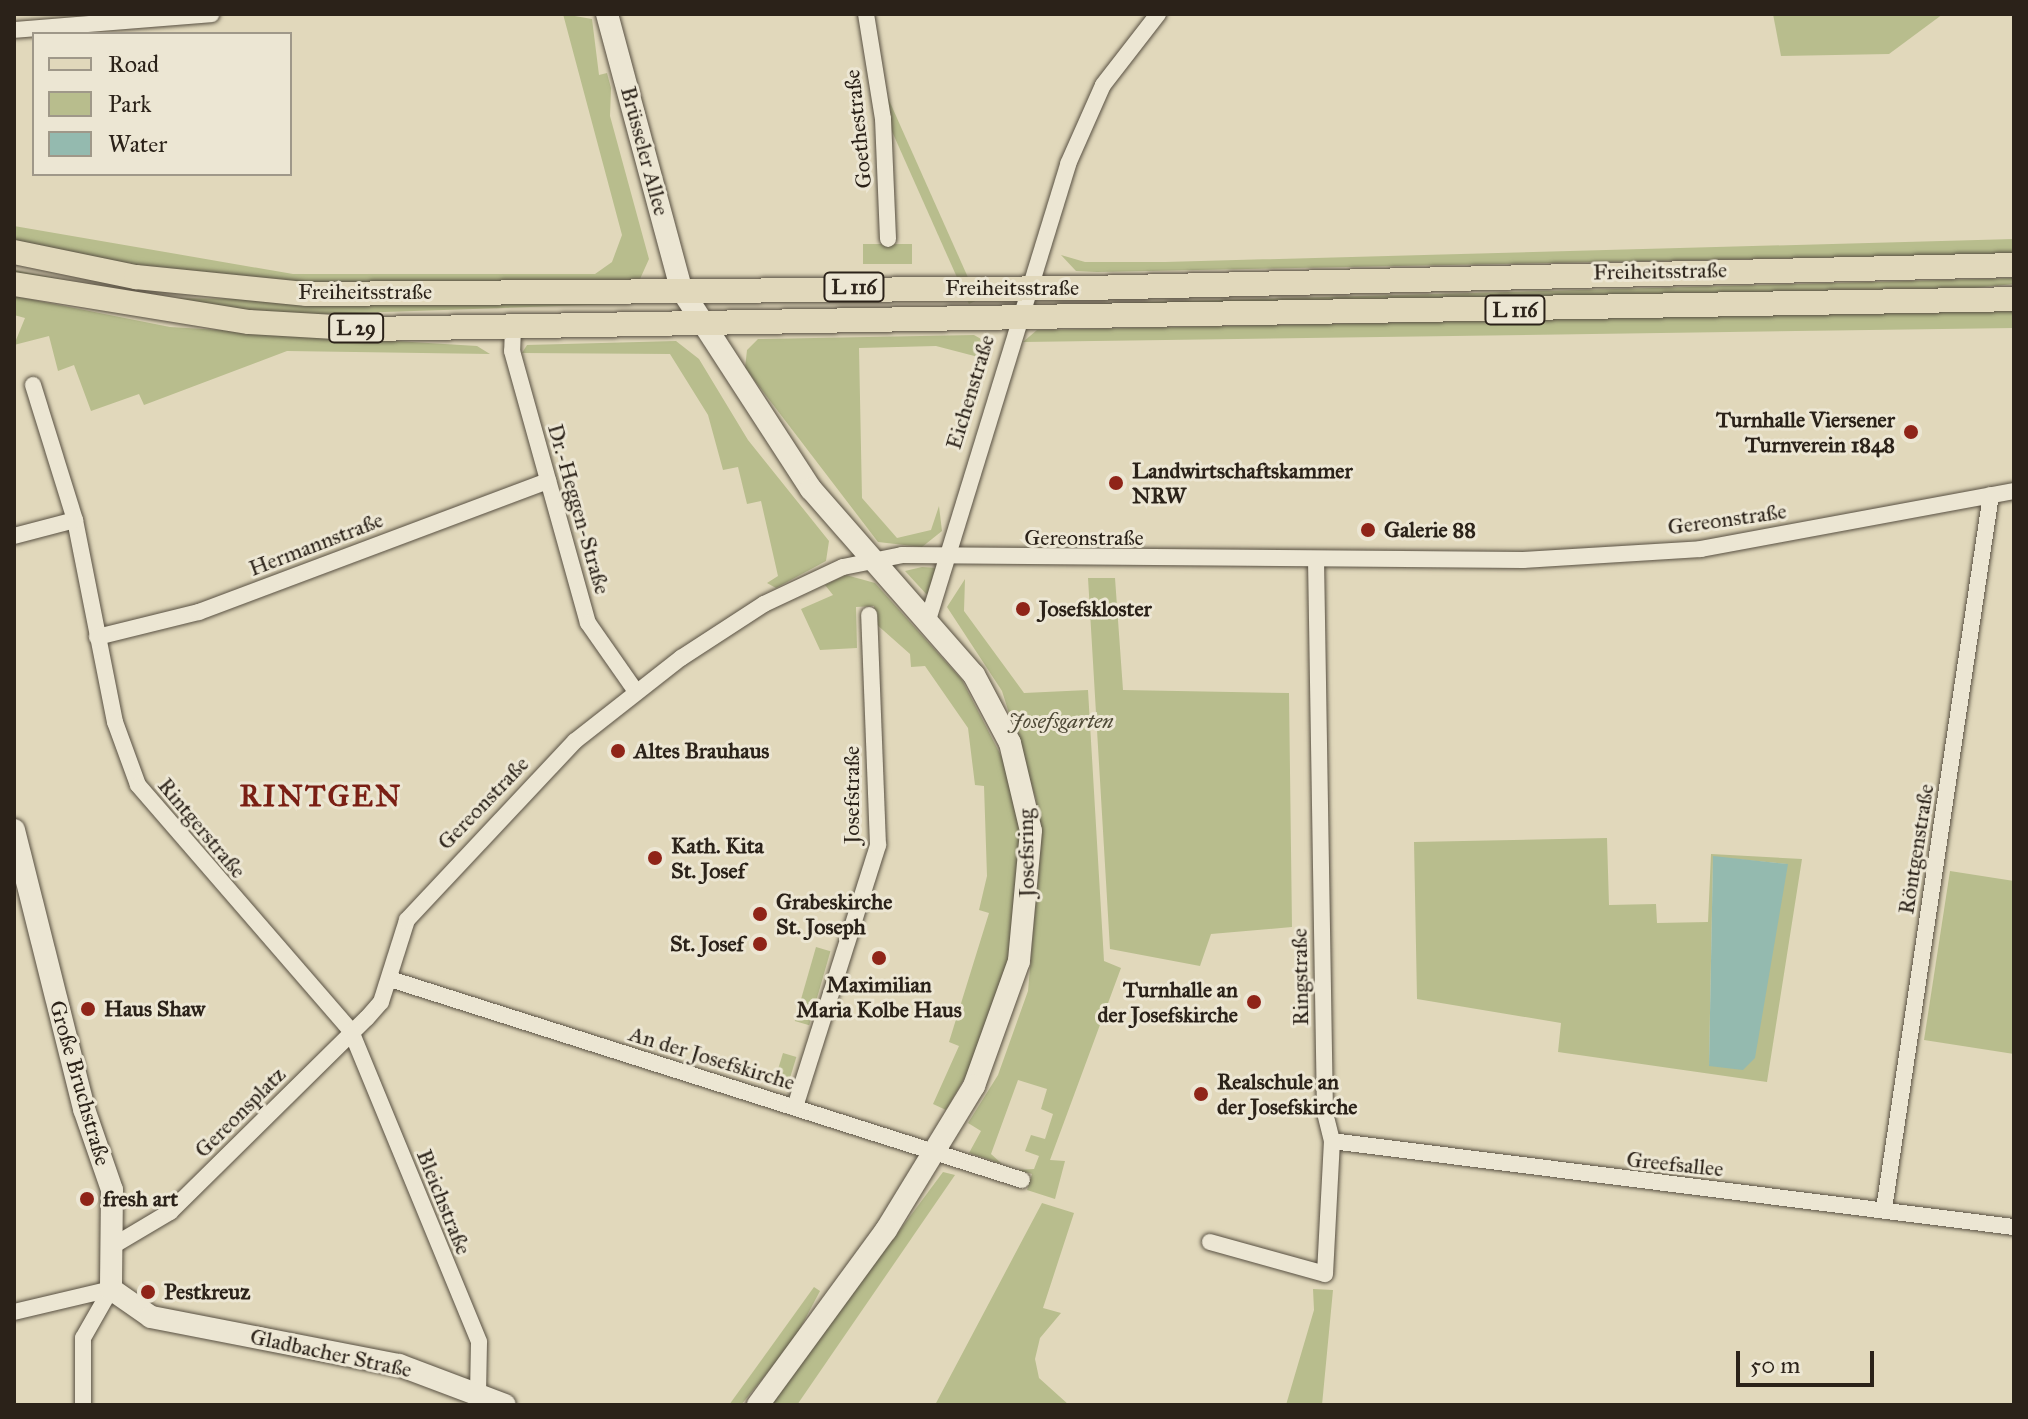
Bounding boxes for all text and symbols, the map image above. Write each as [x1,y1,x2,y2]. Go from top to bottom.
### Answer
legend [32,32,292,176]
text: Road [108,49,159,79]
street label: Goethestraße [839,68,877,190]
street label: Brüsseler Allee [615,83,675,219]
text: Park [108,89,151,119]
text: Water [108,129,167,159]
street label: Freiheitsstraße [1593,257,1727,285]
road number: L 116 [822,271,886,303]
street label: Freiheitsstraße [945,275,1079,301]
street label: Freiheitsstraße [298,279,432,305]
road number: L 116 [1483,294,1547,326]
road number: L 29 [328,312,384,344]
street label: Eichenstraße [940,332,1000,452]
place label: Turnhalle Viersener Turnverein 1848 [1716,406,1895,458]
street label: Dr.-Heggen-Straße [542,421,616,597]
marker: Turnhalle Viersener Turnverein 1848 [1902,423,1920,441]
place label: Landwirtschaftskammer NRW [1132,457,1353,508]
marker: Landwirtschaftskammer NRW [1107,474,1125,492]
street label: Gereonstraße [1666,498,1788,540]
street label: Hermannstraße [245,506,387,582]
place label: Galerie 88 [1384,517,1476,543]
marker: Galerie 88 [1359,521,1377,539]
street label: Gereonstraße [1024,525,1144,551]
place label: Josefskloster [1039,596,1152,622]
marker: Josefskloster [1014,600,1032,618]
park label: Josefsgarten [1008,708,1114,734]
place label: Altes Brauhaus [634,738,769,764]
marker: Altes Brauhaus [609,742,627,760]
street label: Josefstraße [839,746,865,844]
street label: Gereonstraße [432,751,534,855]
street label: Rintgerstraße [152,773,252,883]
district label: RINTGEN [240,778,402,814]
street label: Röntgenstraße [1893,782,1939,916]
street label: Josefsring [1012,808,1040,898]
place label: Kath. Kita St. Josef [671,832,764,884]
marker: Kath. Kita St. Josef [646,849,664,867]
place label: Grabeskirche St. Joseph [776,888,892,940]
marker: Grabeskirche St. Joseph [751,905,769,923]
street label: Ringstraße [1286,928,1314,1026]
place label: St. Josef [670,931,744,957]
marker: St. Josef [751,935,769,953]
marker: Maximilian Maria Kolbe Haus [870,949,888,967]
place label: Maximilian Maria Kolbe Haus [796,971,962,1022]
place label: Turnhalle an der Josefskirche [1098,976,1238,1028]
marker: Turnhalle an der Josefskirche [1245,993,1263,1011]
place label: Haus Shaw [104,996,205,1022]
street label: Große Bruchstraße [44,997,116,1169]
marker: Haus Shaw [79,1000,97,1018]
street label: An der Josefskirche [626,1020,798,1096]
street label: Gereonsplatz [189,1061,291,1163]
place label: Realschule an der Josefskirche [1217,1068,1357,1120]
marker: Realschule an der Josefskirche [1192,1085,1210,1103]
street label: Bleichstraße [411,1146,477,1258]
street label: Greefsallee [1625,1146,1725,1182]
place label: fresh art [103,1186,178,1212]
marker: fresh art [78,1190,96,1208]
place label: Pestkreuz [164,1279,250,1305]
marker: Pestkreuz [139,1283,157,1301]
street label: Gladbacher Straße [248,1323,414,1383]
scale bar [1740,1335,1878,1385]
text: 50 m [1750,1350,1800,1380]

